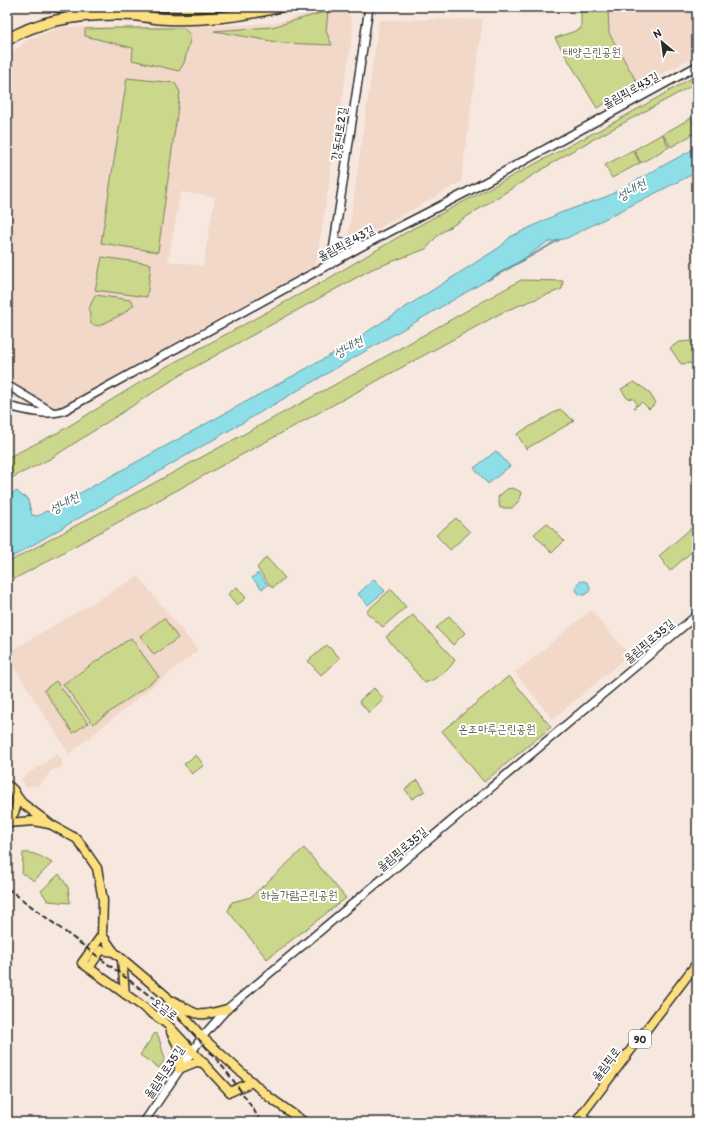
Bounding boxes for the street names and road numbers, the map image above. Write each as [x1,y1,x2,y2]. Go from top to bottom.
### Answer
street label: 올림픽로43길 [600,69,662,111]
street label: 강동대로2길 [328,106,350,162]
street label: 올림픽로43길 [315,222,377,264]
street label: 올림픽로35길 [621,616,677,666]
street label: 올림픽로35길 [374,824,430,874]
street label: 오금로 [149,995,181,1023]
road number: 90 [629,1030,651,1048]
street label: 올림픽로35길 [141,1042,187,1101]
street label: 올림픽로 [589,1044,623,1084]

